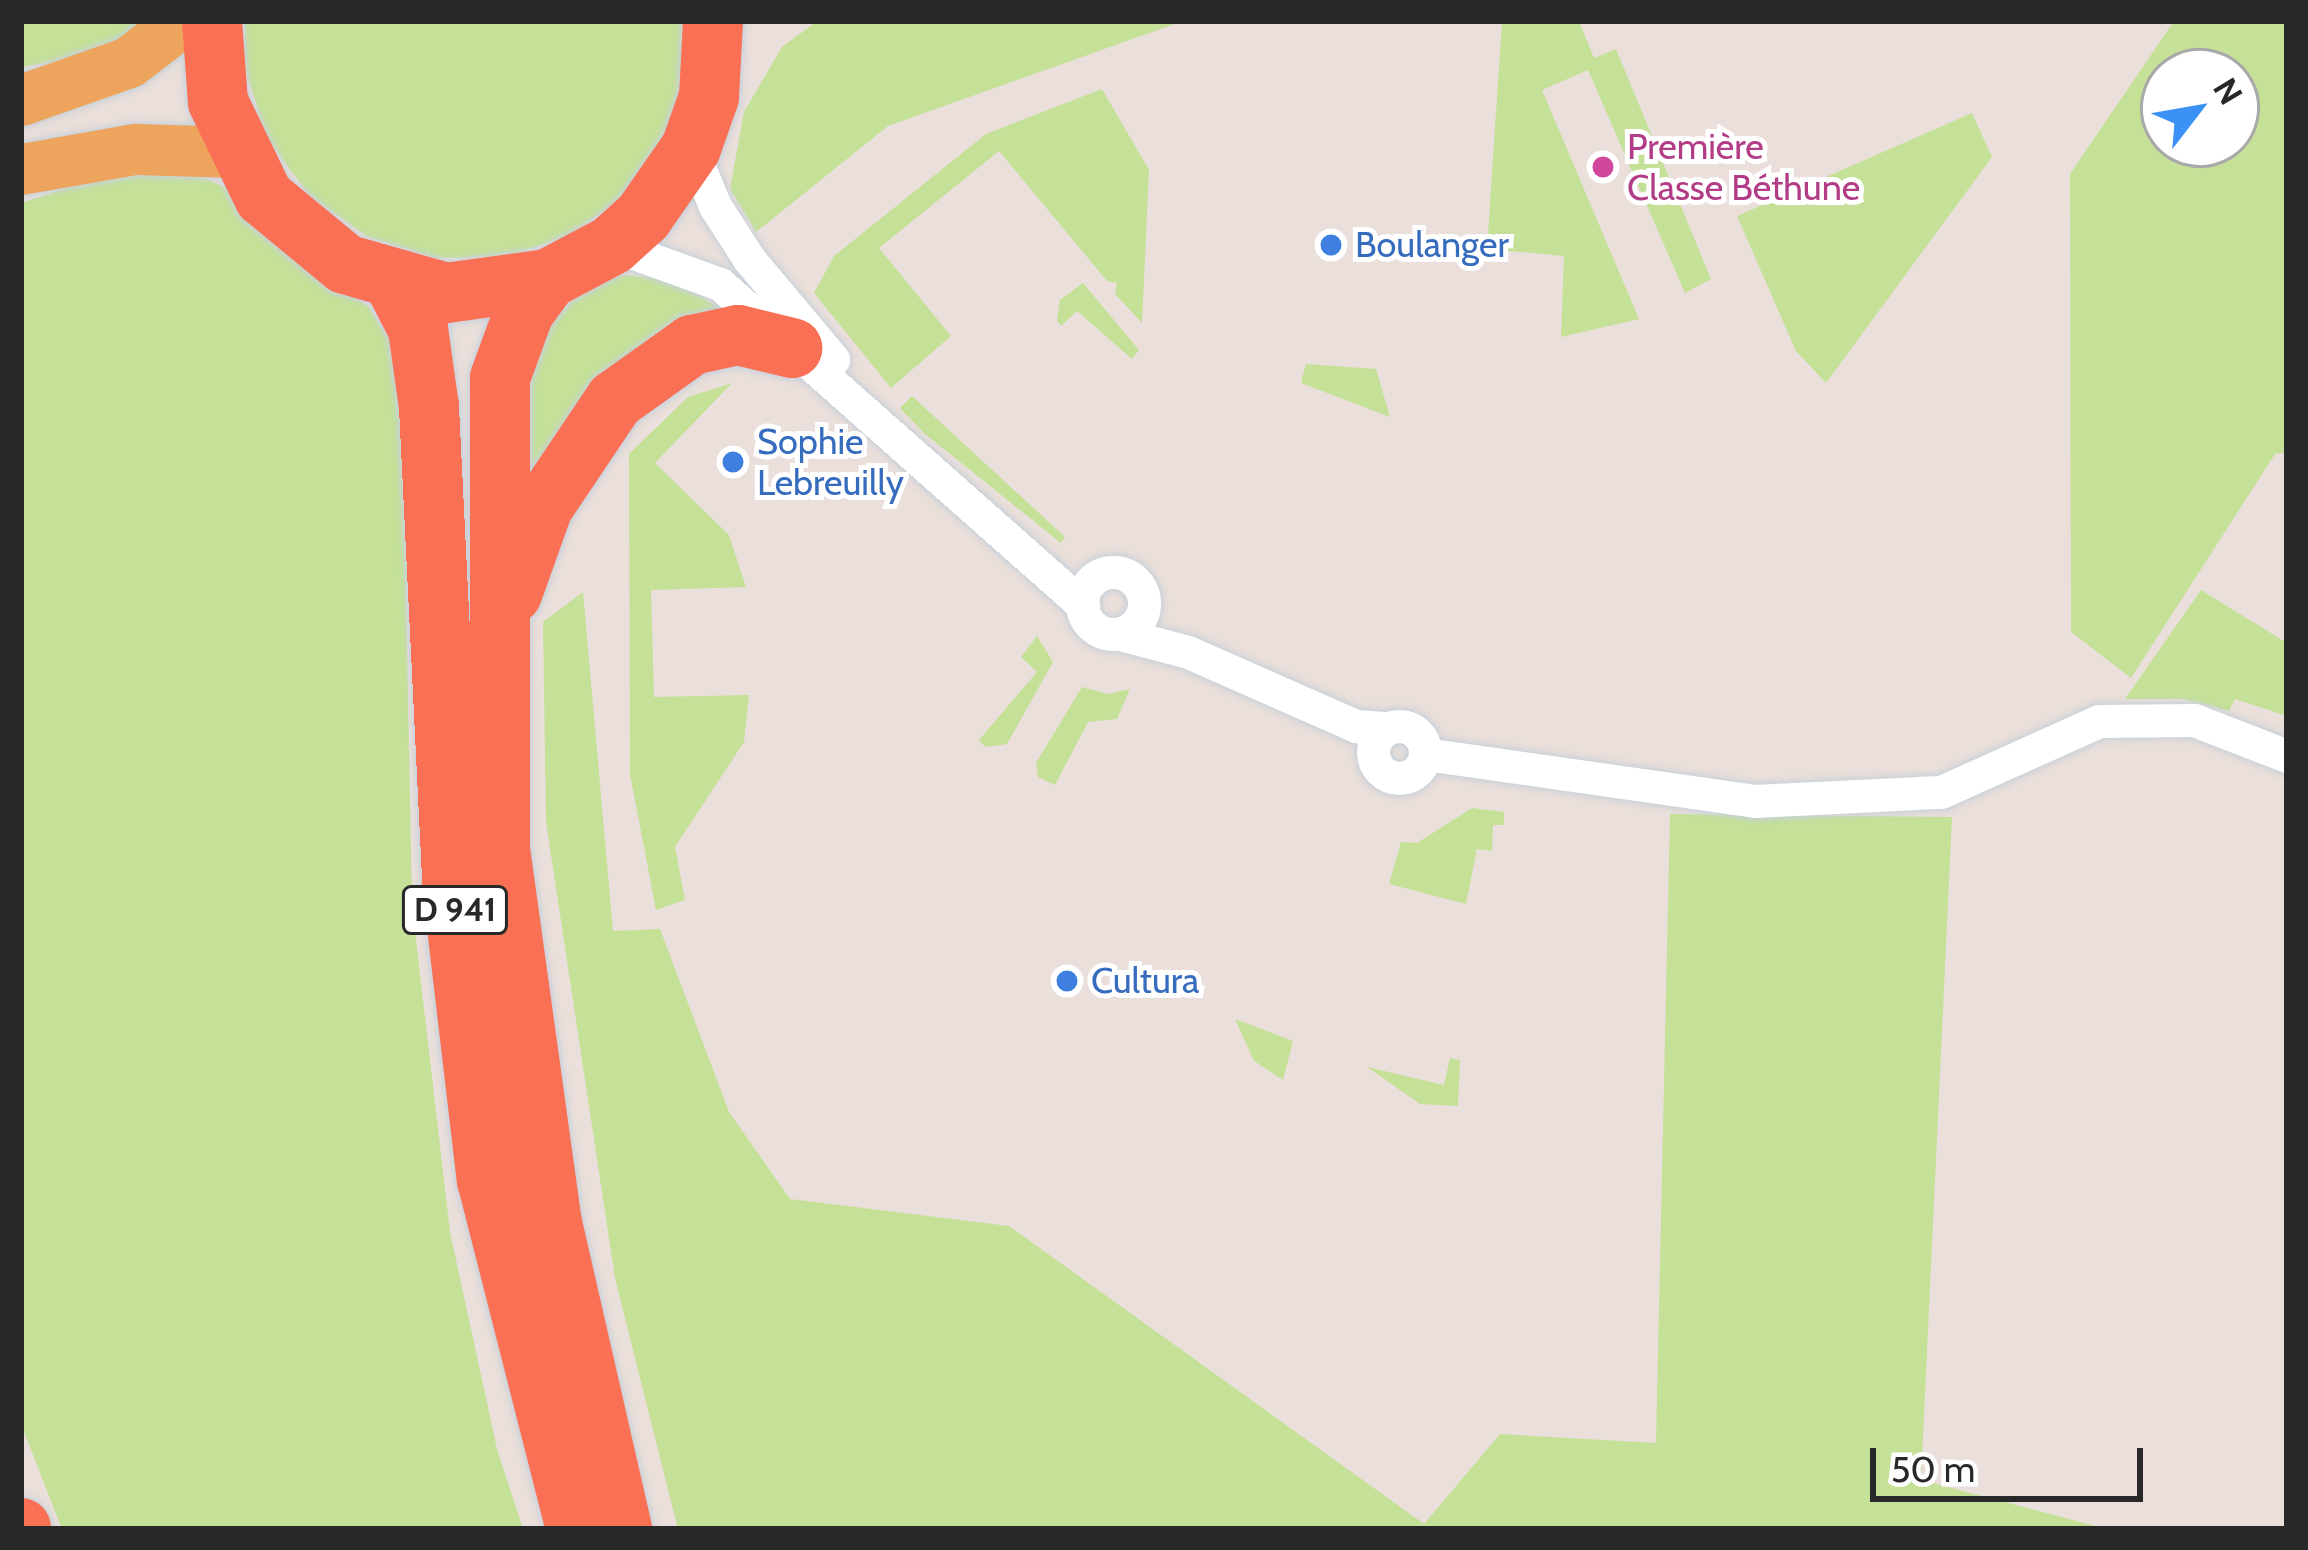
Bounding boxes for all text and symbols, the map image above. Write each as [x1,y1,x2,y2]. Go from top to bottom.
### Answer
north arrow [2140,48,2260,168]
text: N [2205,71,2251,111]
place label: Première Classe Béthune [1627,124,1860,209]
marker: Première Classe Béthune [1590,154,1616,180]
place label: Boulanger [1355,223,1509,267]
marker: Boulanger [1318,232,1344,258]
place label: Sophie Lebreuilly [757,419,904,504]
marker: Sophie Lebreuilly [720,449,746,475]
road number: D 941 [401,883,509,937]
place label: Cultura [1091,959,1199,1003]
marker: Cultura [1054,968,1080,994]
scale bar [1876,1424,2149,1498]
text: 50 m [1891,1447,1975,1491]

